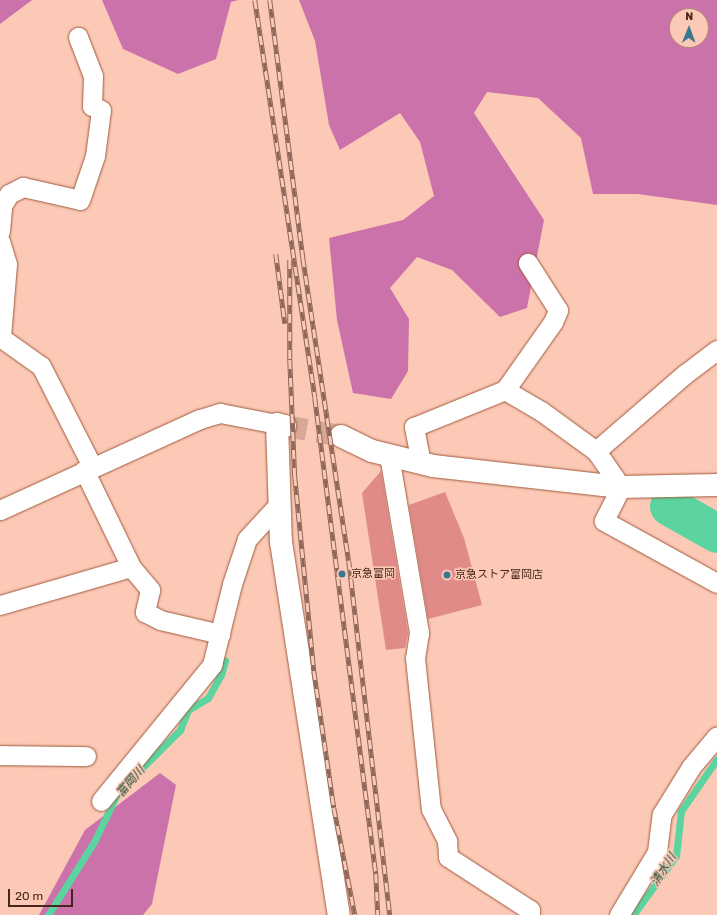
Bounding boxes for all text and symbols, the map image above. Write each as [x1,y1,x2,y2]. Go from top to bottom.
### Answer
north arrow [669,8,709,48]
text: N [685,10,693,23]
place label: 京急富岡 [351,567,395,581]
marker: 京急富岡 [336,568,348,580]
place label: 京急ストア富岡店 [455,568,543,582]
marker: 京急ストア富岡店 [442,570,452,580]
water label: 富岡川 [114,764,148,800]
water label: 清水川 [648,851,680,889]
scale bar [10,881,75,907]
text: 20 m [15,889,43,903]

